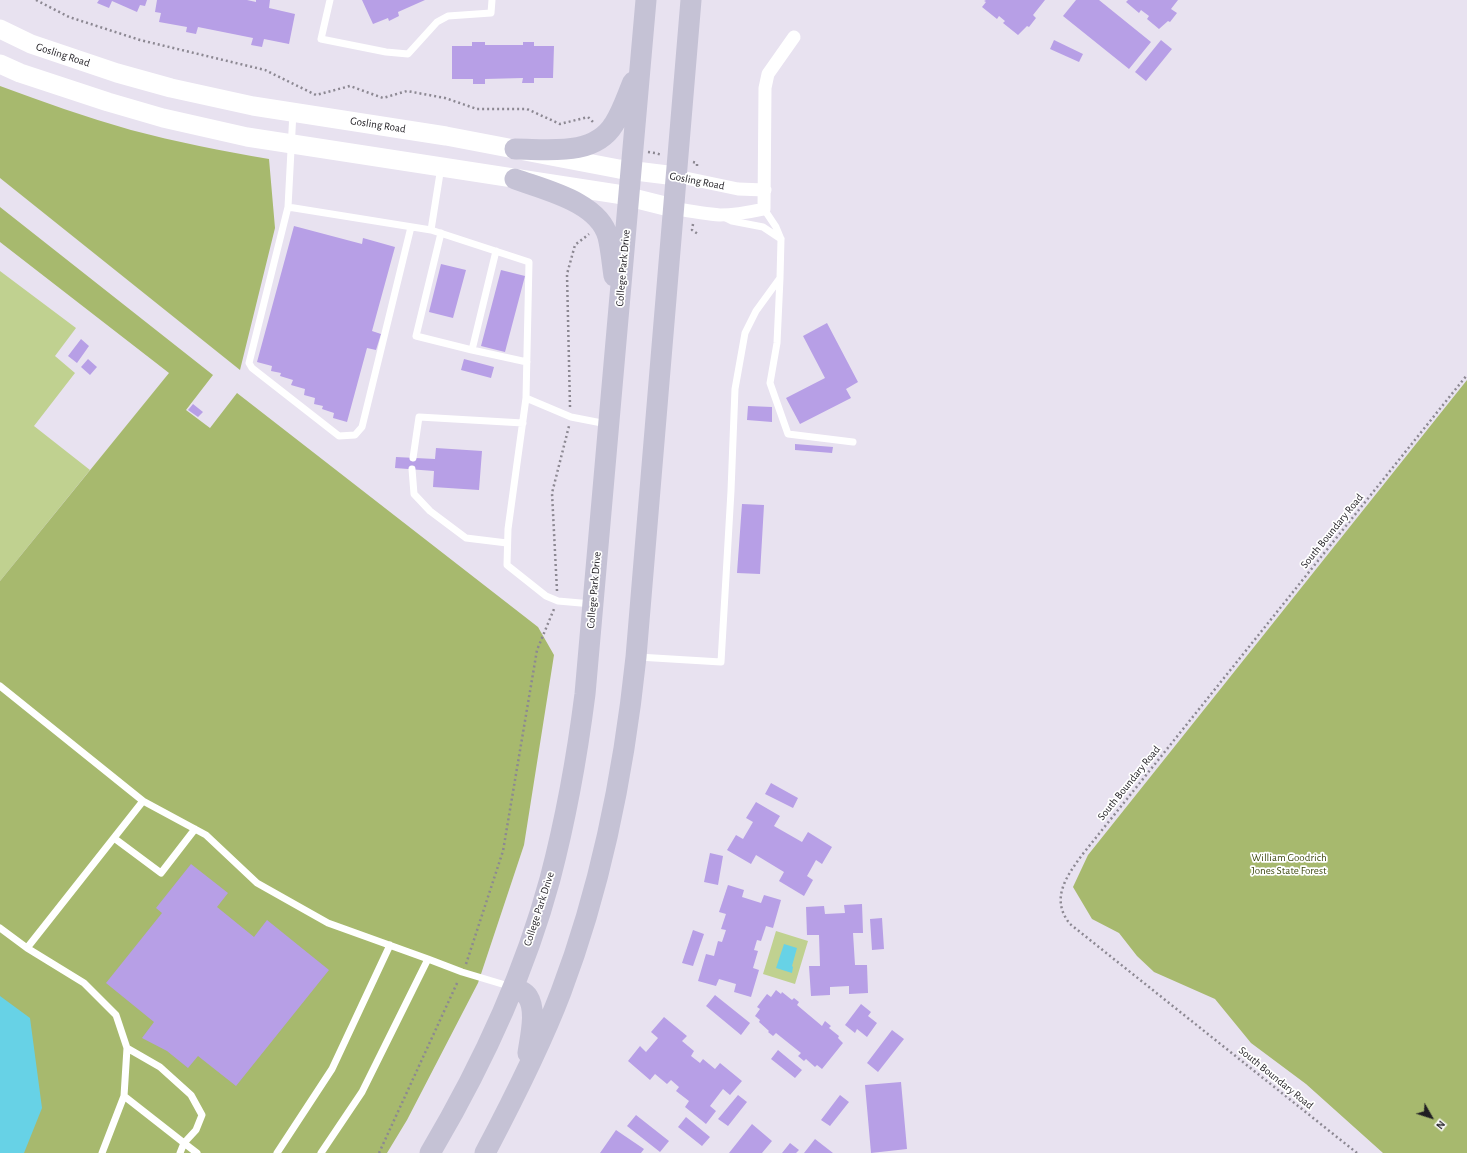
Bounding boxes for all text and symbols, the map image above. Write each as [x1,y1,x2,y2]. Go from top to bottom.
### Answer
street label: Gosling Road [34,40,92,70]
street label: Gosling Road [349,114,407,136]
street label: Gosling Road [668,169,726,193]
street label: College Park Drive [613,229,633,307]
street label: South Boundary Road [1298,491,1366,571]
street label: College Park Drive [584,551,604,629]
street label: South Boundary Road [1095,743,1163,823]
park label: William Goodrich Jones State Forest [1251,851,1327,877]
street label: College Park Drive [521,870,557,948]
street label: South Boundary Road [1236,1044,1316,1112]
north arrow [1411,1097,1451,1137]
text: N [1434,1118,1447,1131]

